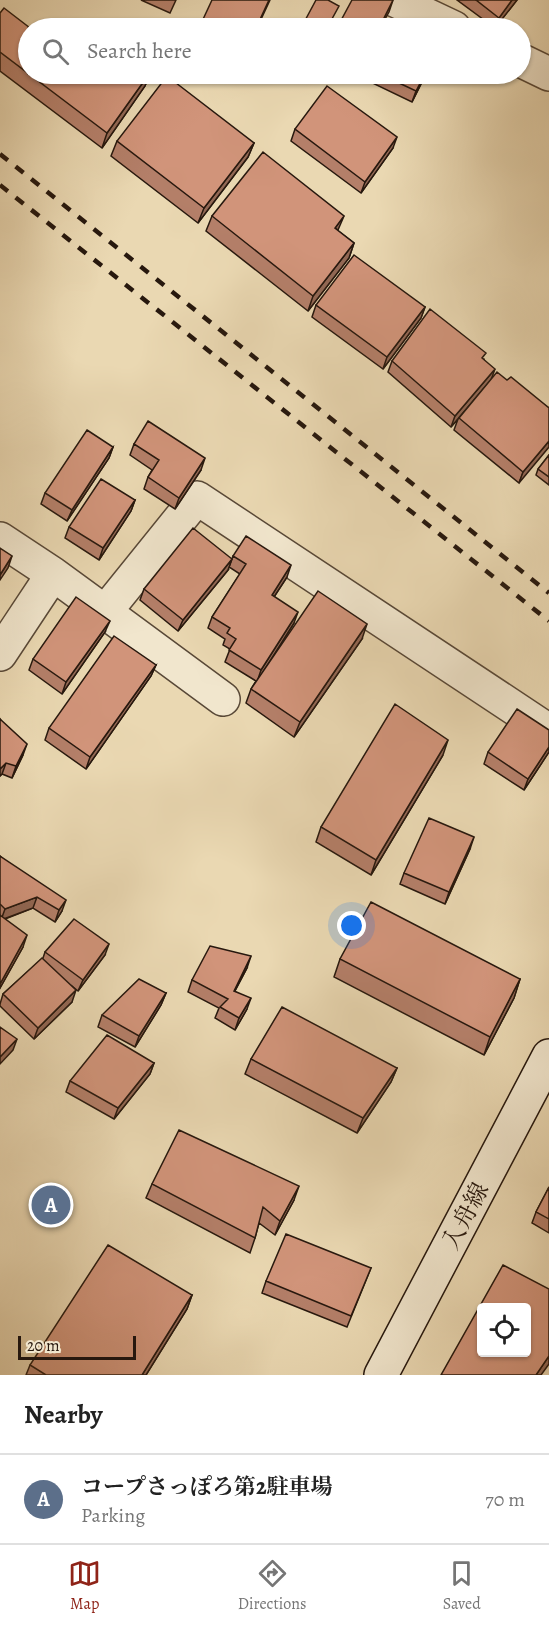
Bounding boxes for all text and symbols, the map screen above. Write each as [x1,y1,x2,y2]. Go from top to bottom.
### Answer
search box [18,18,531,84]
icon: search [39,35,72,68]
text: Search here [87,36,192,66]
your location [337,911,366,940]
street label: 入舟線 [434,1177,496,1255]
pin: A [32,1182,70,1228]
map controls [477,1303,531,1357]
button: locate [477,1303,531,1357]
scale bar [18,1333,136,1360]
text: 20 m [27,1335,60,1357]
text: Nearby [24,1397,103,1432]
text: コープさっぽろ第2駐車場 [81,1472,333,1502]
text: A [37,1486,50,1513]
text: 70 m [485,1486,525,1513]
text: Parking [81,1502,145,1529]
tab: Map [68,1557,101,1615]
tab: Directions [238,1557,306,1615]
tab: Saved [443,1557,481,1615]

